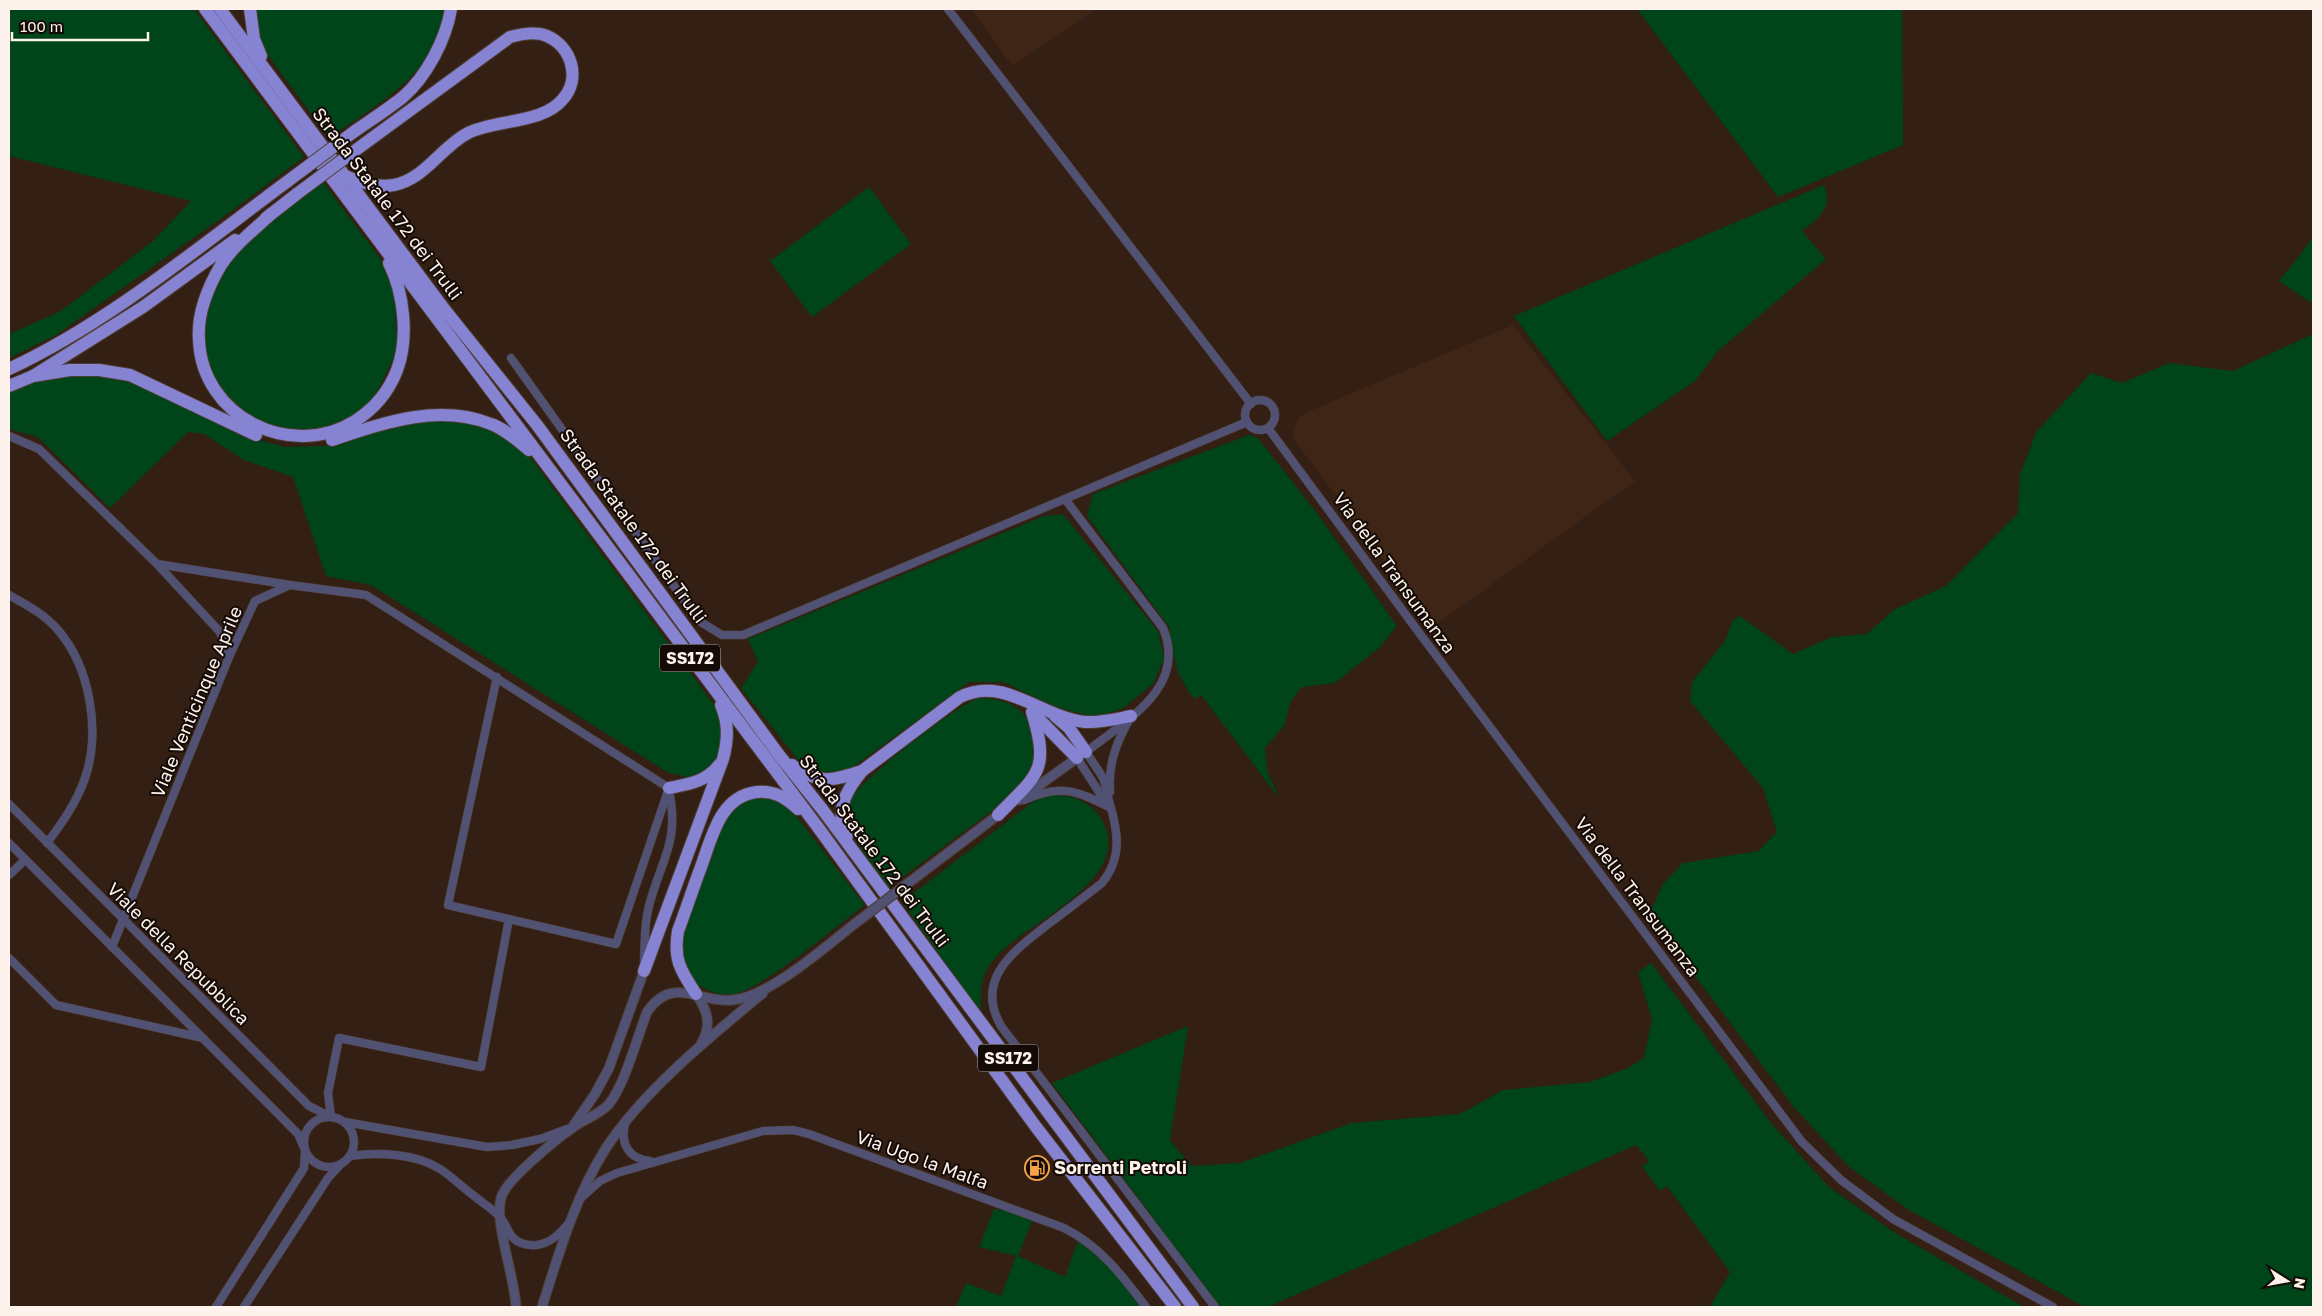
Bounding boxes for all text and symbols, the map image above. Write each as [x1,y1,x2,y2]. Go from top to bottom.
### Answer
scale bar [12,10,149,42]
text: 100 m [20,17,63,35]
street label: Strada Statale 172 dei Trulli [308,103,467,304]
street label: Strada Statale 172 dei Trulli [556,424,712,627]
street label: Via della Transumanza [1329,488,1461,657]
street label: Viale Venticinque Aprile [146,603,246,800]
road number: SS172 [660,644,720,671]
street label: Strada Statale 172 dei Trulli [795,750,954,951]
street label: Via della Transumanza [1571,812,1705,980]
street label: Viale della Repubblica [103,877,255,1029]
road number: SS172 [978,1044,1038,1072]
street label: Via Ugo la Malfa [853,1125,991,1193]
fuel station icon: Sorrenti Petroli [1024,1155,1050,1181]
place label: Sorrenti Petroli [1054,1156,1187,1178]
north arrow [2262,1256,2312,1306]
text: N [2291,1277,2310,1290]

